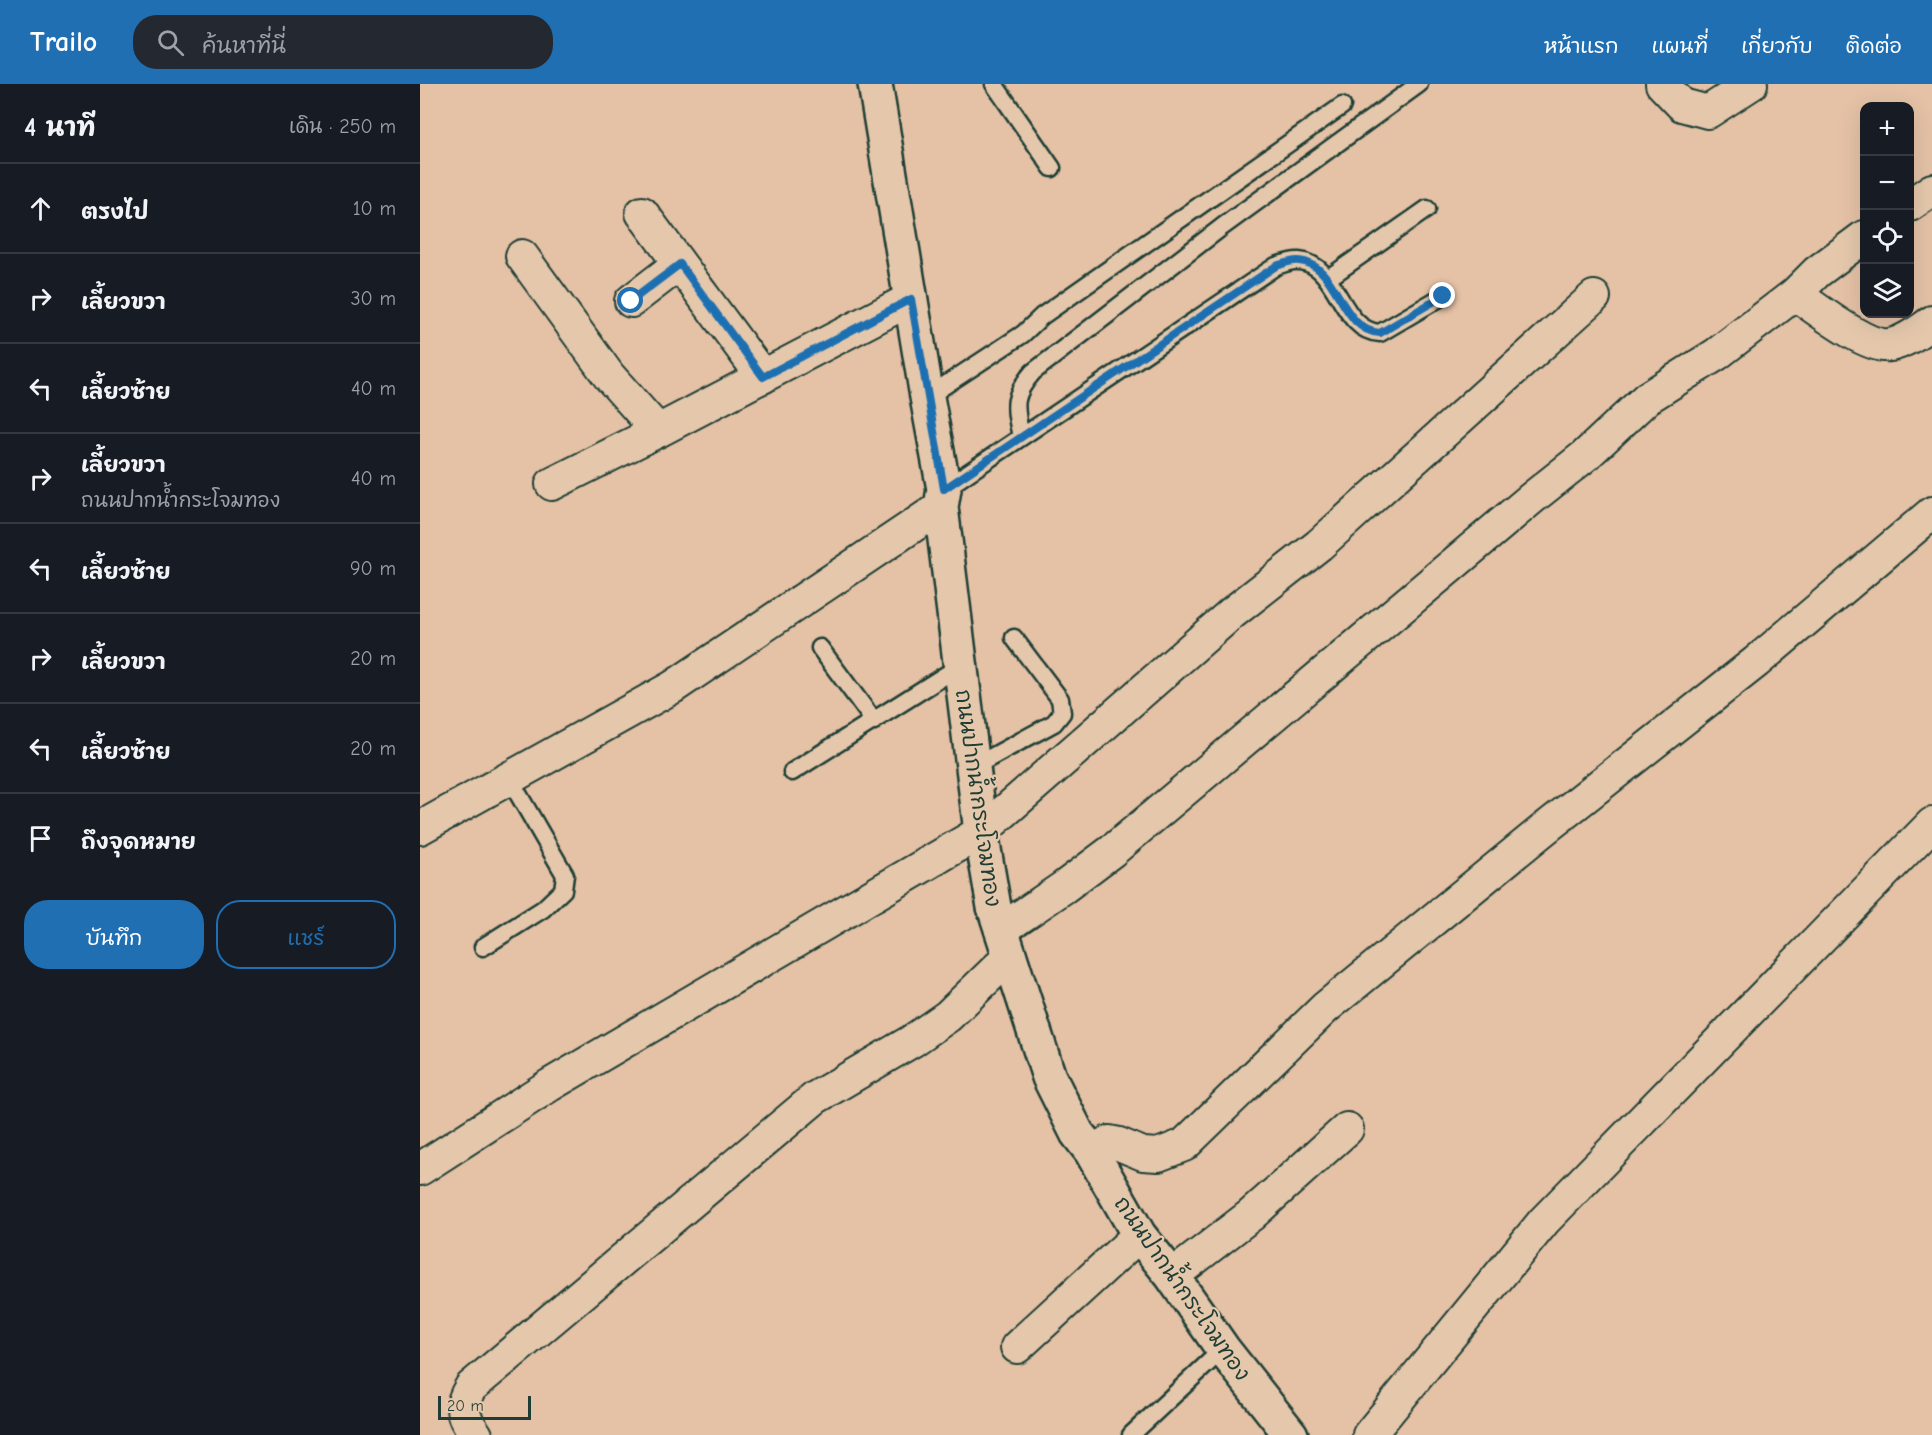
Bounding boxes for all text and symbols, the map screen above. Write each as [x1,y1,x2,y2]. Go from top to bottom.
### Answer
search box [133,15,553,69]
text: Trailo [30,26,97,58]
icon: search [154,26,187,59]
text: ค้นหาที่นี่ [202,33,286,59]
text: หน้าแรก [1544,34,1619,58]
text: แผนที่ [1652,34,1708,58]
text: เกี่ยวกับ [1741,34,1813,58]
text: ติดต่อ [1846,34,1902,58]
map controls [1860,102,1914,318]
button: + [1860,102,1914,156]
text: 4 นาที [24,113,96,143]
text: เดิน · 250 m [289,115,396,138]
button: − [1860,156,1914,210]
icon: ahead [24,192,57,225]
text: 10 m [353,197,396,220]
text: ตรงไป [81,199,149,225]
button: locate [1860,210,1914,264]
button: layers [1860,264,1914,318]
icon: right [24,282,57,315]
route end [1429,282,1455,308]
text: 30 m [350,287,396,310]
route start [617,287,643,313]
text: เลี้ยวขวา [81,289,165,315]
icon: left [24,372,57,405]
text: 40 m [351,377,396,400]
text: เลี้ยวซ้าย [81,379,171,405]
text: เลี้ยวขวา [81,452,165,478]
icon: right [24,462,57,495]
text: 40 m [351,467,396,490]
text: ถนนปากน้ำกระโจมทอง [81,489,280,512]
icon: left [24,552,57,585]
text: 90 m [350,557,396,580]
text: เลี้ยวซ้าย [81,559,171,585]
icon: right [24,642,57,675]
text: 20 m [350,647,396,670]
text: เลี้ยวขวา [81,649,165,675]
street label: ถนนปากน้ำกระโจมทอง [950,687,1015,908]
icon: left [24,732,57,765]
text: 20 m [350,737,396,760]
text: เลี้ยวซ้าย [81,739,171,765]
icon: arrive [24,822,57,855]
text: ถึงจุดหมาย [81,829,196,855]
button: บันทึก [24,900,204,969]
button: แชร์ [216,900,396,969]
street label: ถนนปากน้ำกระโจมทอง [1109,1186,1263,1386]
scale bar [438,1393,531,1420]
text: 20 m [447,1397,484,1415]

